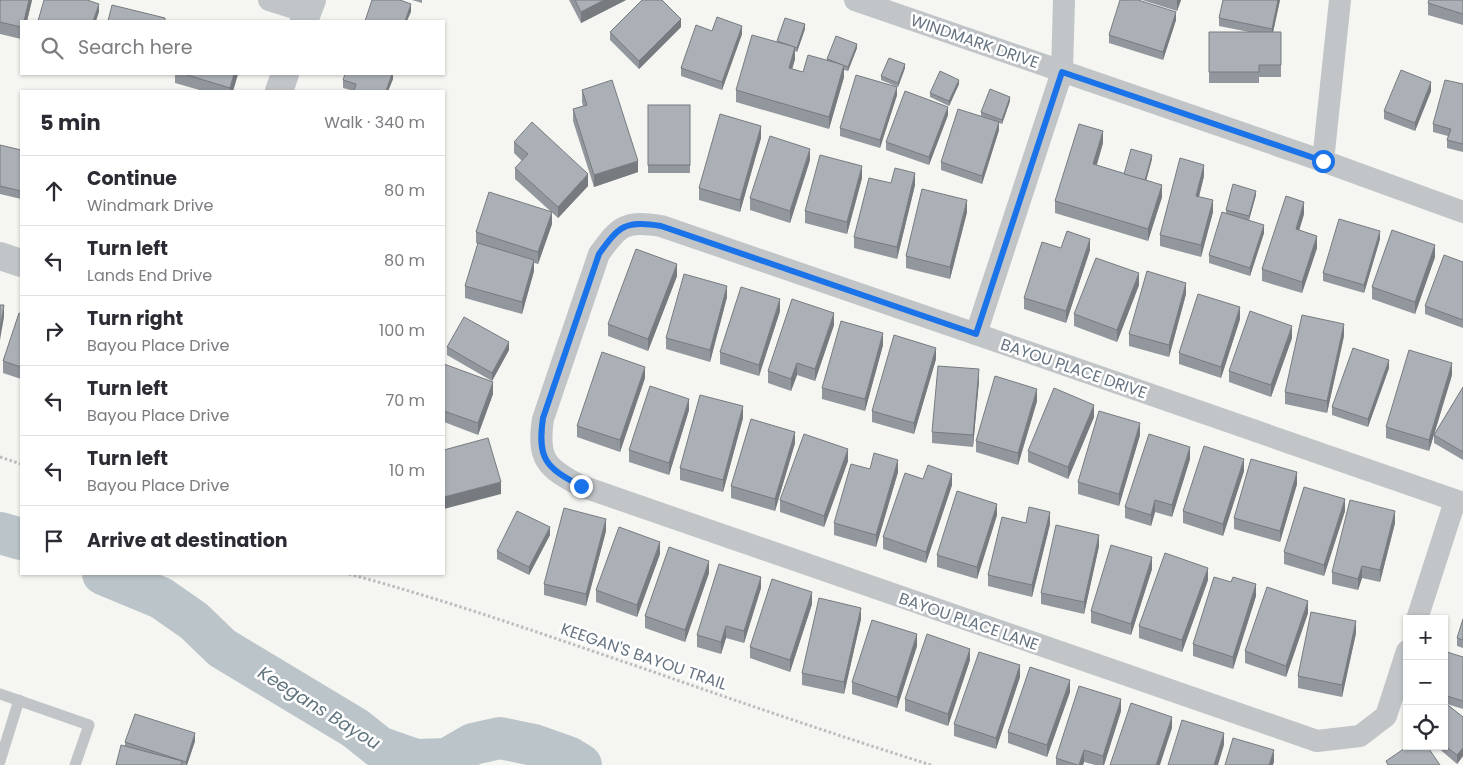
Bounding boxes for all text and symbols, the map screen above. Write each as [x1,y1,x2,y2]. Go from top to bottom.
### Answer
street label: WINDMARK DRIVE [908,9,1042,74]
search box [20,20,445,75]
icon: search [38,34,66,62]
text: Search here [78,34,192,61]
text: 5 min [40,108,101,137]
text: Walk · 340 m [324,111,425,134]
route start [1312,150,1335,173]
text: Continue [87,165,177,192]
icon: ahead [40,177,68,205]
text: 80 m [384,179,425,202]
text: Windmark Drive [87,194,214,217]
text: Turn left [87,235,168,262]
icon: left [40,247,68,275]
text: 80 m [384,249,425,272]
text: Lands End Drive [87,264,212,287]
text: Turn right [87,305,183,332]
icon: right [40,317,68,345]
text: 100 m [379,319,425,342]
street label: BAYOU PLACE DRIVE [998,333,1150,404]
text: Bayou Place Drive [87,334,229,357]
text: Turn left [87,375,168,402]
icon: left [40,387,68,415]
text: 70 m [385,389,425,412]
text: Bayou Place Drive [87,404,229,427]
text: Turn left [87,445,168,472]
icon: left [40,457,68,485]
text: 10 m [389,459,425,482]
text: Bayou Place Drive [87,474,229,497]
route end [570,475,593,498]
icon: arrive [40,527,68,555]
text: Arrive at destination [87,527,288,554]
street label: BAYOU PLACE LANE [896,587,1042,656]
map controls [1403,615,1448,750]
button: + [1403,615,1448,660]
street label: KEEGAN'S BAYOU TRAIL [558,617,730,696]
water label: Keegans Bayou [253,660,385,755]
button: − [1403,660,1448,705]
button: locate [1403,705,1448,750]

